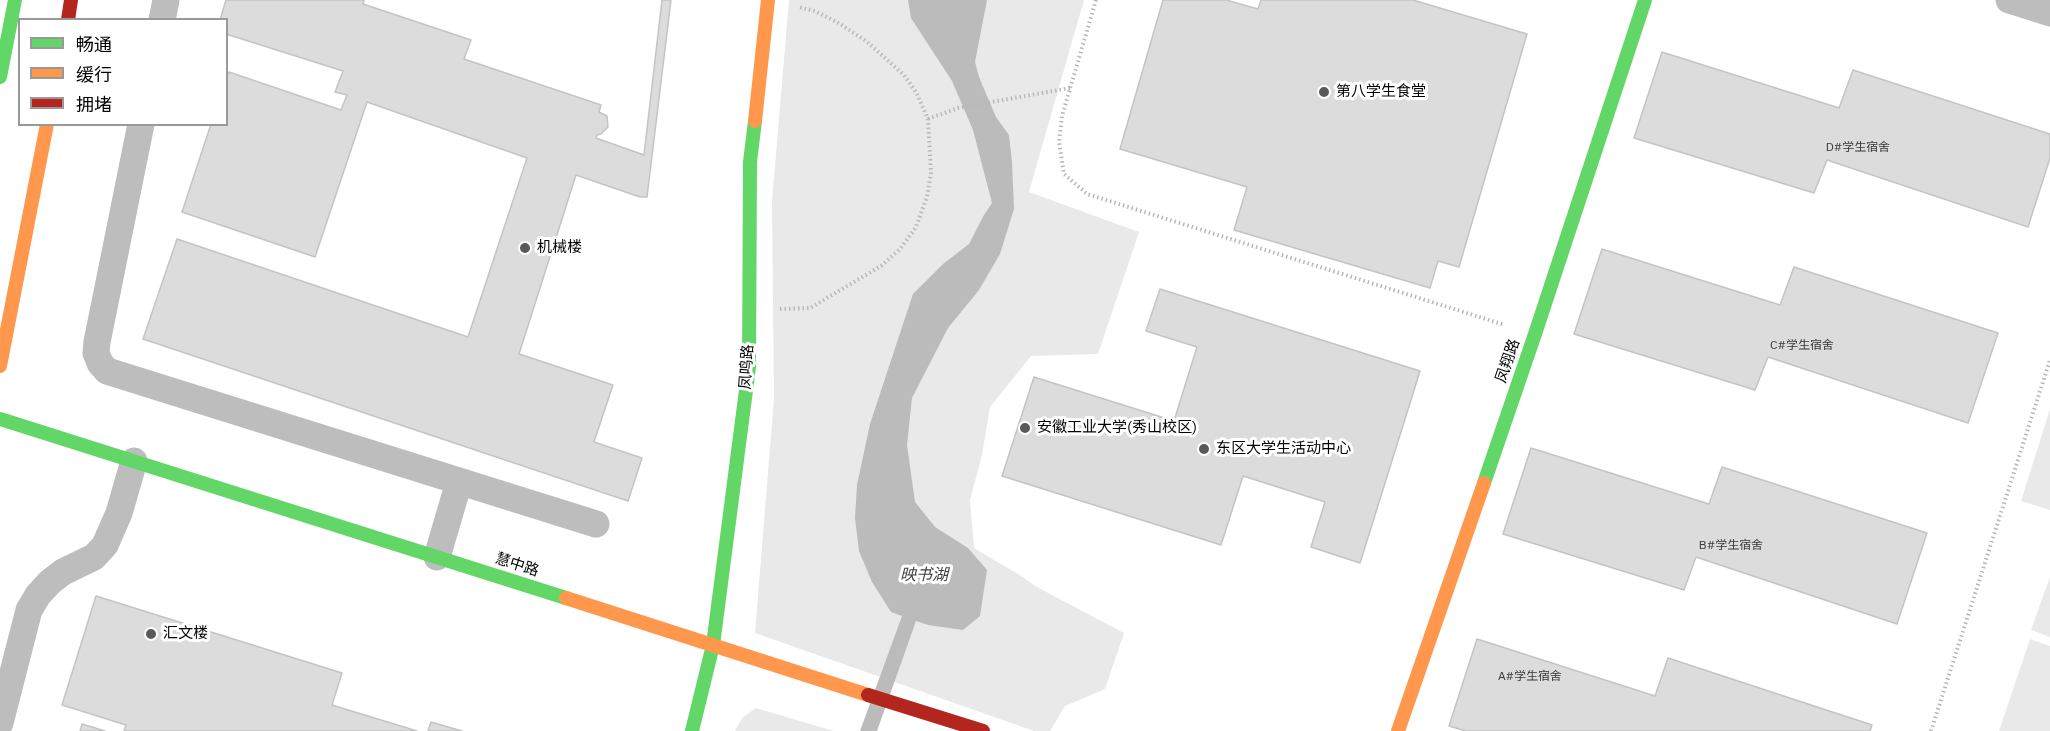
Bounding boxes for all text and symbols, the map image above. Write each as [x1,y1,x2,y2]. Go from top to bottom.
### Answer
legend [18,18,228,126]
text: 畅通 [76,33,112,56]
text: 缓行 [76,63,112,86]
place label: 第八学生食堂 [1336,83,1426,101]
marker: 第八学生食堂 [1317,85,1331,99]
text: 拥堵 [76,93,112,116]
house number: D#学生宿舍 [1826,141,1890,155]
place label: 机械楼 [537,239,582,257]
marker: 机械楼 [518,241,532,255]
street label: 凤翔路 [1492,337,1524,385]
house number: C#学生宿舍 [1770,339,1834,353]
street label: 凤鸣路 [736,344,758,390]
place label: 安徽工业大学(秀山校区) [1037,419,1197,437]
marker: 安徽工业大学(秀山校区) [1018,421,1032,435]
place label: 东区大学生活动中心 [1216,440,1351,458]
marker: 东区大学生活动中心 [1197,442,1211,456]
house number: B#学生宿舍 [1699,539,1763,553]
street label: 慧中路 [493,549,541,581]
water label: 映书湖 [900,565,948,585]
place label: 汇文楼 [163,625,208,643]
marker: 汇文楼 [144,627,158,641]
house number: A#学生宿舍 [1498,670,1562,684]

